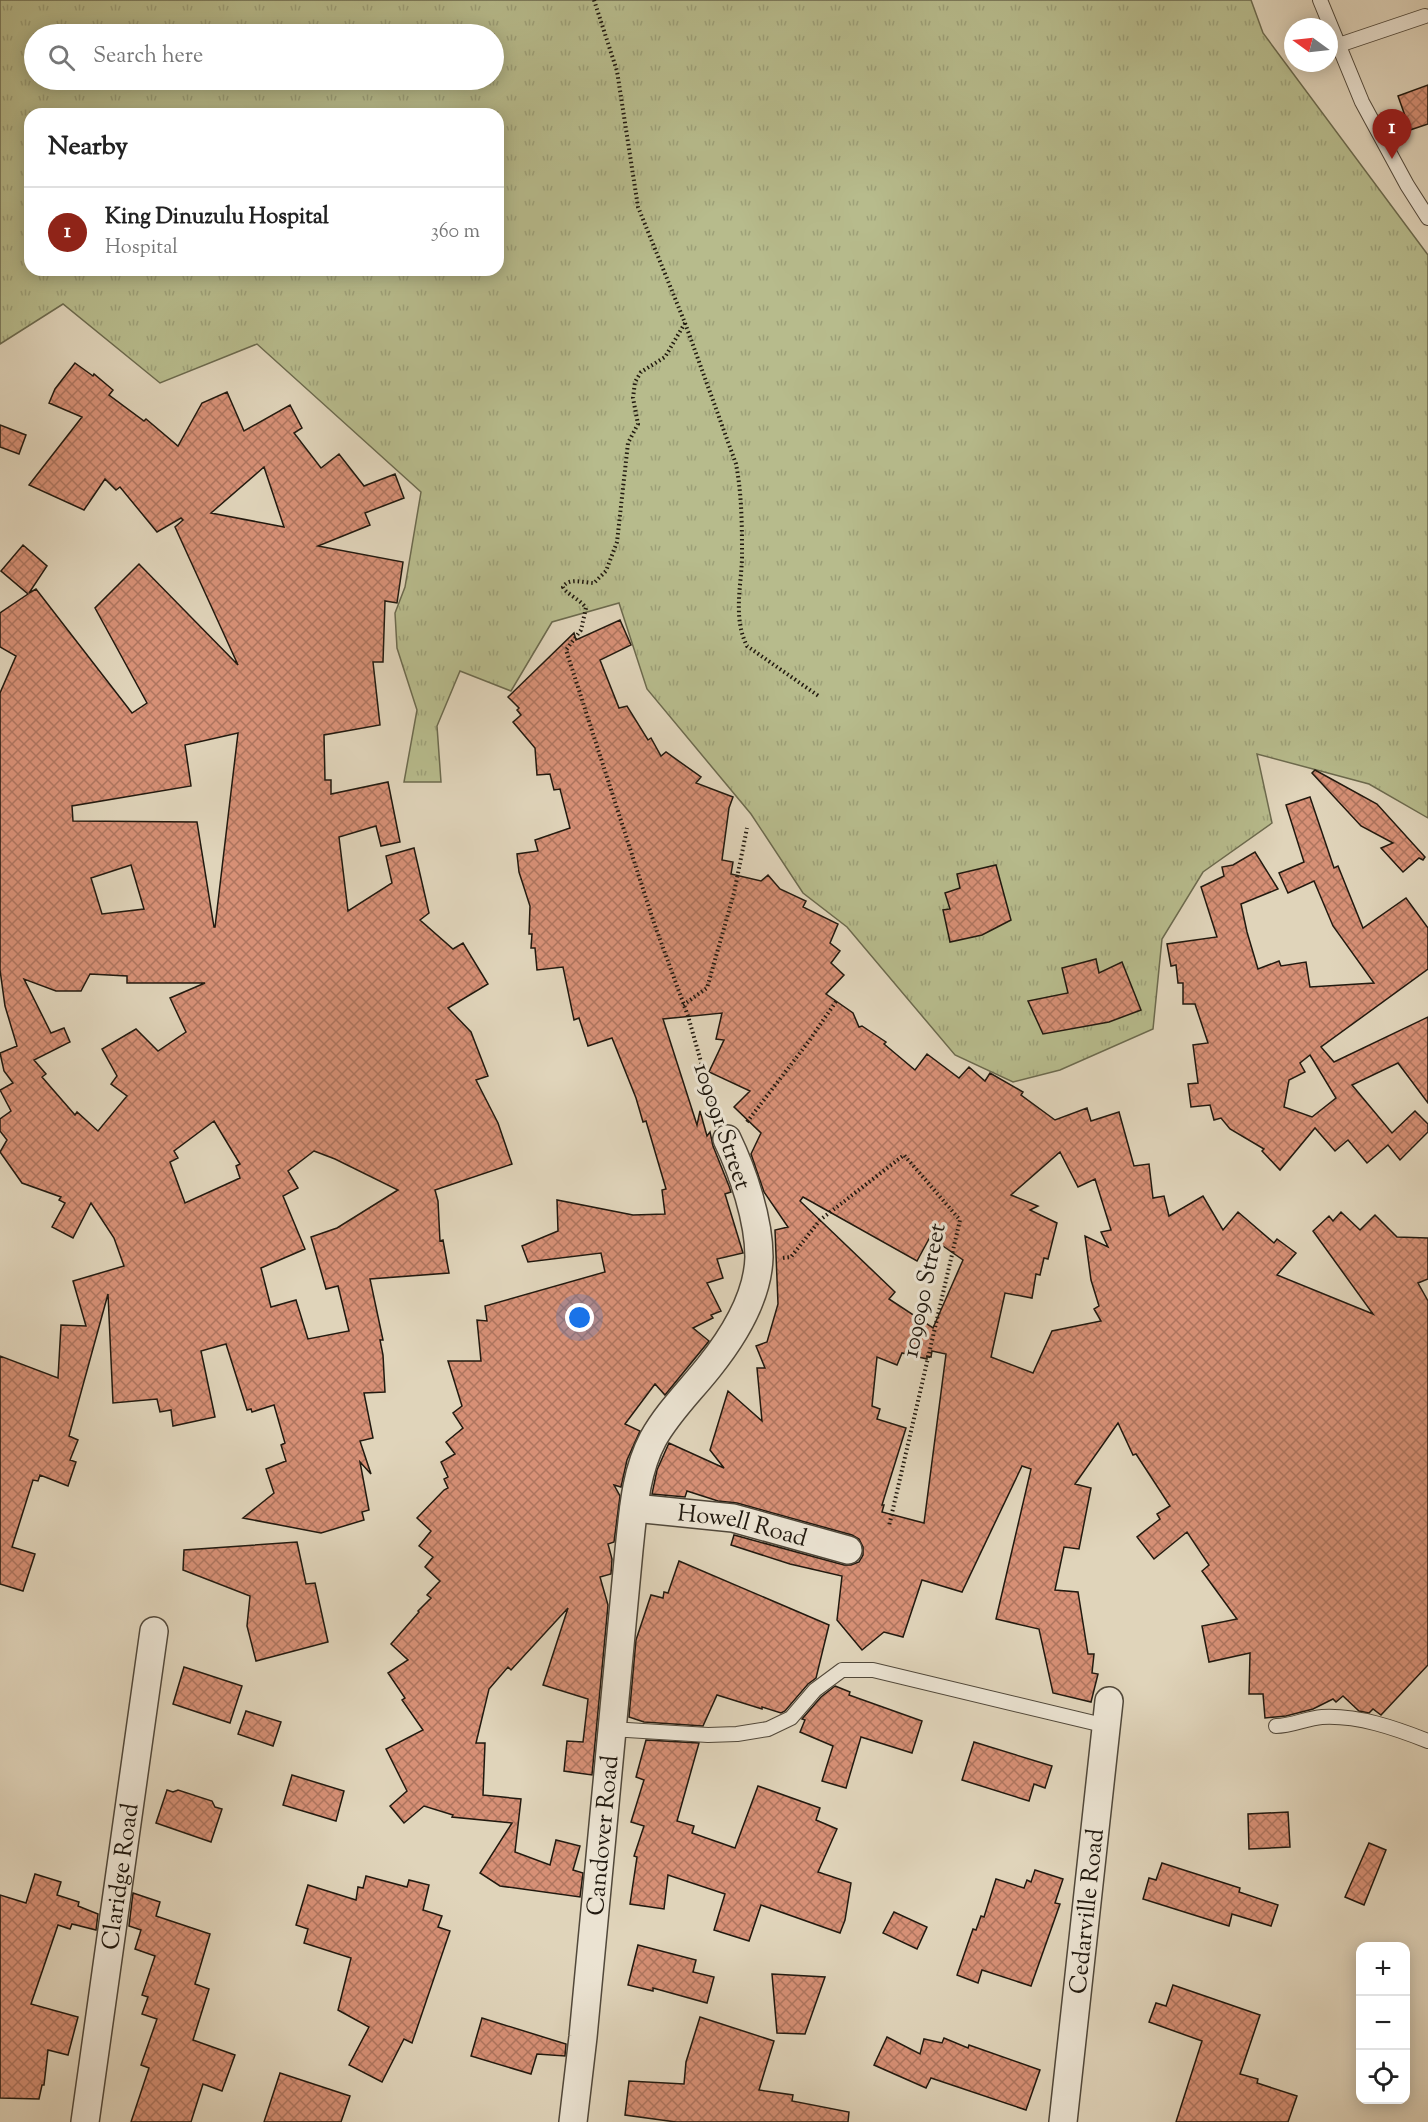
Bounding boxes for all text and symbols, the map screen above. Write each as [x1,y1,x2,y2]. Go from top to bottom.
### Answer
north arrow [1284,18,1338,72]
search box [24,24,504,90]
icon: search [45,41,78,74]
text: Search here [93,41,203,73]
pin: 1 [1372,110,1412,159]
text: Nearby [48,129,128,166]
text: King Dinuzulu Hospital [105,202,329,234]
text: 1 [64,218,71,247]
text: 360 m [431,218,480,247]
text: Hospital [105,234,178,263]
street label: 109091 Street [684,1059,759,1195]
street label: 109090 Street [894,1220,956,1361]
your location [565,1303,594,1332]
street label: Howell Road [676,1497,811,1557]
street label: Candover Road [580,1754,629,1917]
street label: Claridge Road [94,1801,149,1952]
street label: Cedarville Road [1062,1827,1114,1996]
map controls [1356,1942,1410,2104]
button: + [1356,1942,1410,1996]
button: − [1356,1996,1410,2050]
button: locate [1356,2050,1410,2104]

